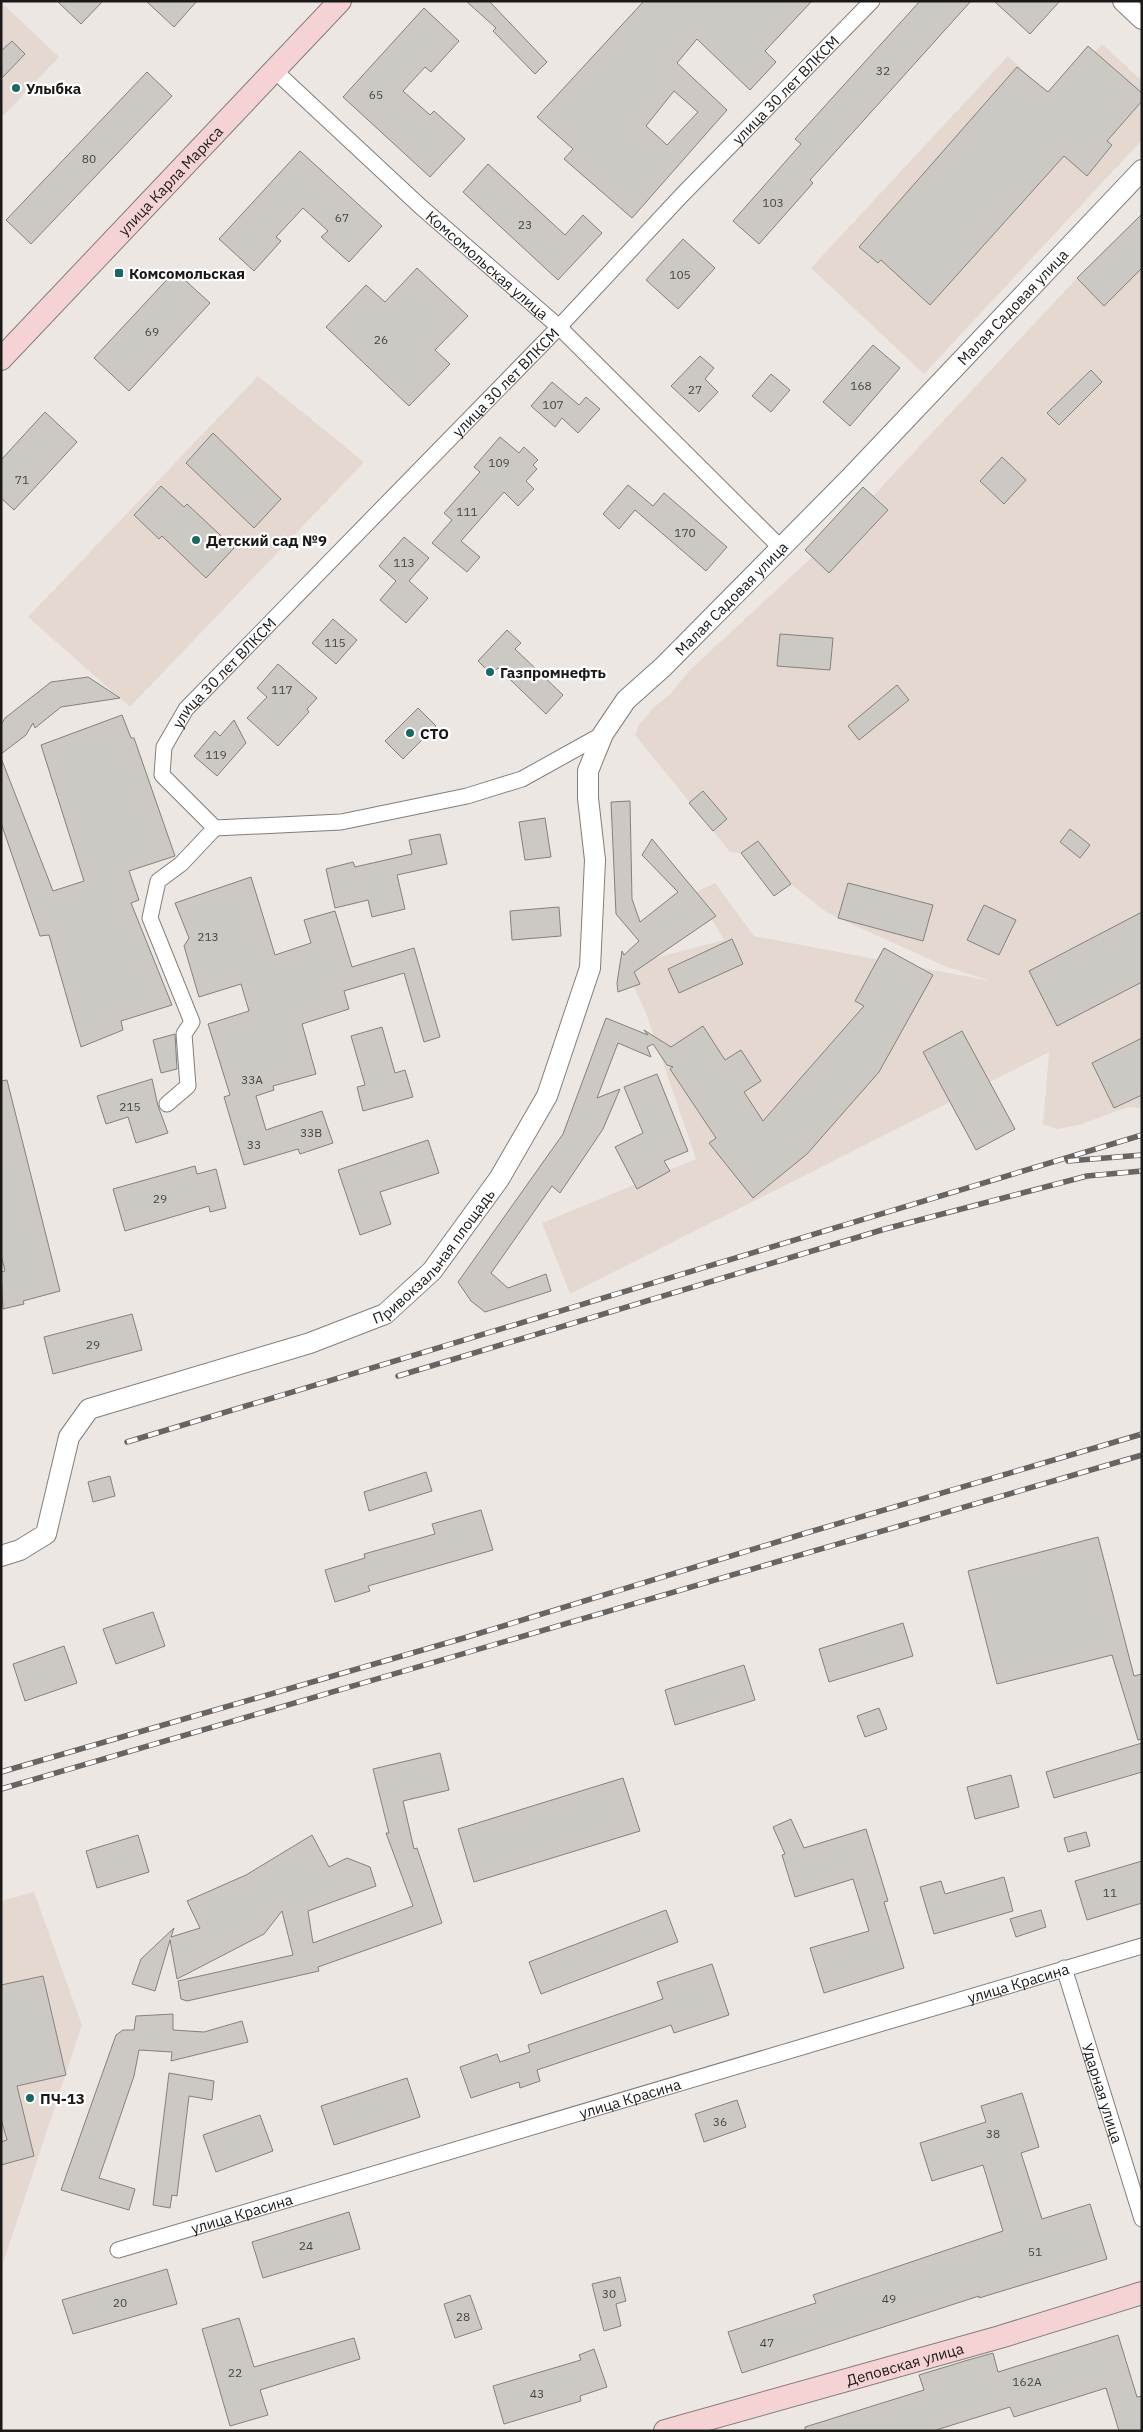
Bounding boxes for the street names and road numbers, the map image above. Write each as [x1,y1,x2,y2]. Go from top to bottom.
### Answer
street label: улица 30 лет ВЛКСМ [728,31,843,148]
street label: улица Карла Маркса [114,121,227,239]
street label: Комсомольская улица [422,206,553,323]
street label: Малая Садовая улица [953,245,1072,369]
street label: улица 30 лет ВЛКСМ [448,324,563,440]
street label: Малая Садовая улица [671,537,792,659]
street label: улица 30 лет ВЛКСМ [168,613,280,731]
street label: Привокзальная площадь [370,1185,499,1327]
street label: улица Красина [965,1959,1071,2007]
street label: Ударная улица [1078,2041,1127,2145]
street label: улица Красина [577,2074,683,2122]
street label: улица Красина [189,2189,295,2237]
street label: Деповская улица [844,2338,966,2389]

